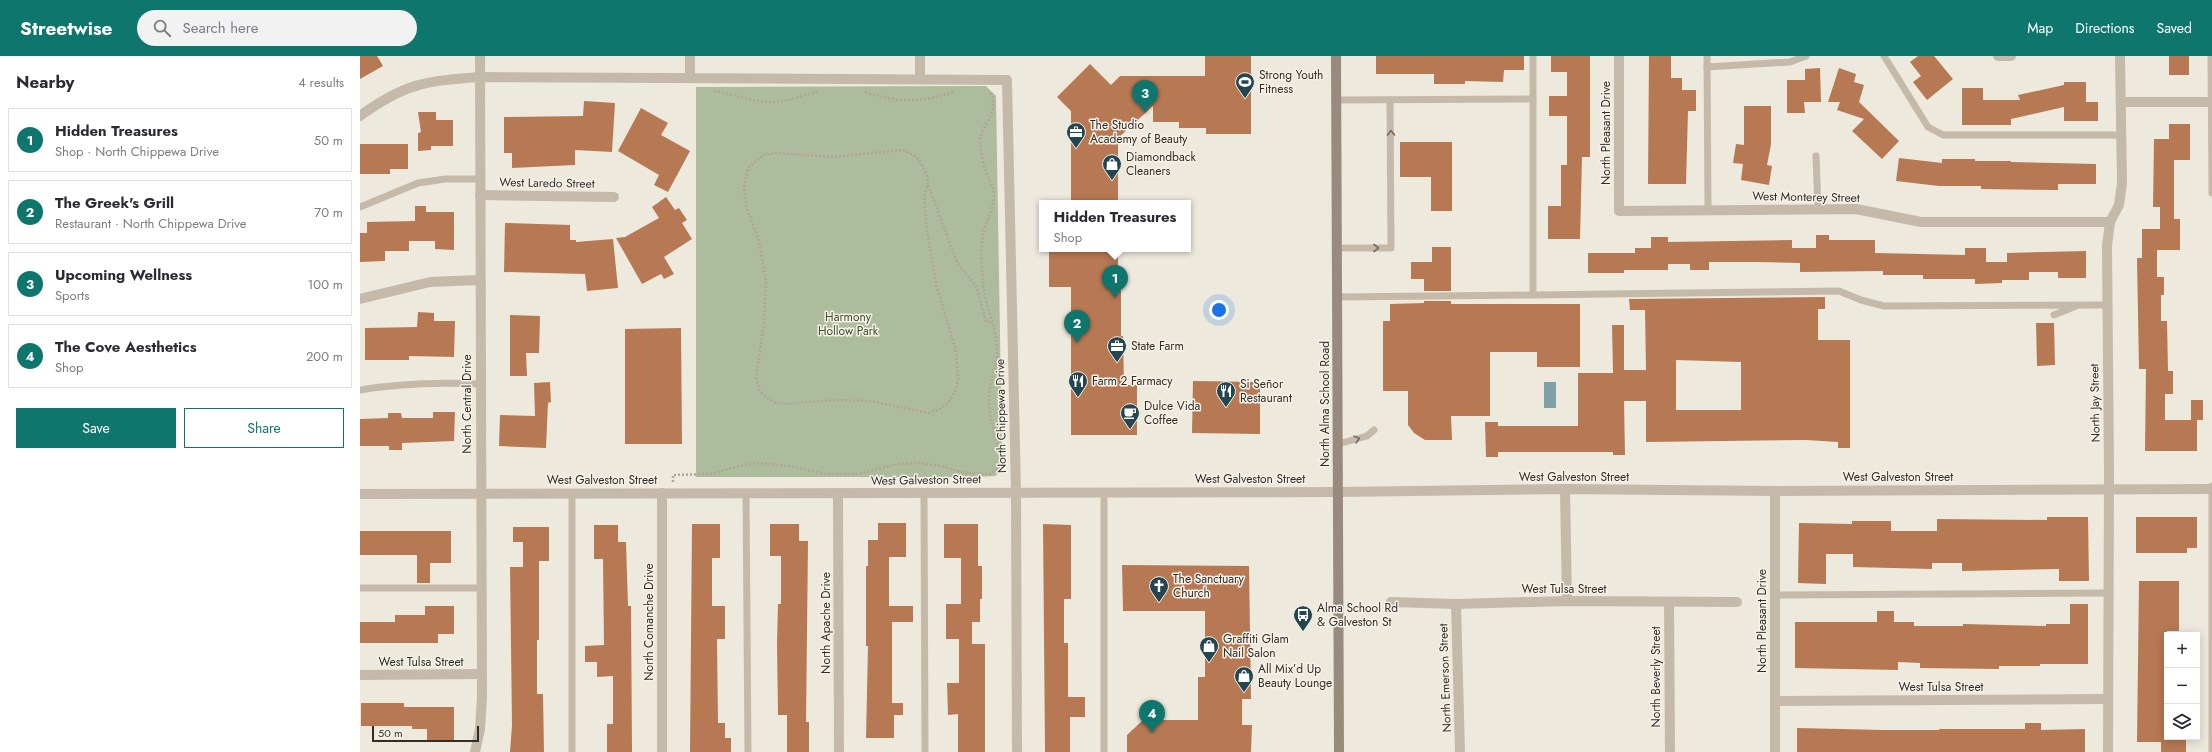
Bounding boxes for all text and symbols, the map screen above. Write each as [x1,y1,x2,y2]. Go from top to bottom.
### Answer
search box [137,10,417,46]
text: Streetwise [20,15,113,42]
icon: search [151,17,173,39]
text: Search here [183,17,258,39]
text: Map [2027,18,2053,38]
text: Directions [2075,18,2135,38]
text: Saved [2157,18,2192,38]
place label: Strong Youth Fitness [1259,66,1323,98]
text: Nearby [16,70,74,94]
sports icon: Strong Youth Fitness [1234,71,1256,99]
text: 4 results [298,73,344,92]
pin: 3 [1132,80,1158,113]
street label: North Pleasant Drive [1597,81,1615,185]
place label: The Studio Academy of Beauty [1090,116,1188,148]
text: Hidden Treasures [55,120,178,142]
office icon: The Studio Academy of Beauty [1065,121,1087,149]
one-way arrow [1387,130,1395,136]
text: 1 [27,131,33,150]
text: 50 m [314,131,343,150]
text: Shop · North Chippewa Drive [55,142,219,161]
place label: Diamondback Cleaners [1126,148,1196,180]
shop icon: Diamondback Cleaners [1101,153,1123,181]
street label: West Laredo Street [499,173,595,193]
street label: West Monterey Street [1752,187,1860,207]
text: The Greek's Grill [55,192,174,214]
popup [1039,200,1191,252]
text: 2 [26,203,34,222]
text: 70 m [314,203,343,222]
text: Hidden Treasures [1054,206,1176,228]
text: Restaurant · North Chippewa Drive [55,214,247,233]
text: Shop [1054,228,1082,247]
one-way arrow [1373,244,1379,252]
text: Upcoming Wellness [55,264,192,286]
pin: 1 [1102,265,1128,298]
text: 3 [26,275,34,294]
text: 100 m [308,275,343,294]
text: Sports [55,286,89,305]
your location [1209,300,1229,320]
park label: Harmony Hollow Park [818,308,879,340]
pin: 2 [1064,310,1090,343]
office icon: State Farm [1106,335,1128,363]
text: The Cove Aesthetics [55,336,196,358]
place label: State Farm [1131,337,1184,355]
street label: North Alma School Road [1316,341,1334,467]
text: 4 [25,347,35,366]
text: 200 m [306,347,343,366]
street label: North Central Drive [458,354,476,454]
text: Shop [55,358,83,377]
street label: North Chippewa Drive [991,359,1011,473]
street label: North Jay Street [2085,363,2105,443]
restaurant icon: Farm 2 Farmacy [1067,370,1089,398]
place label: Farm 2 Farmacy [1092,372,1173,390]
place label: Si Señor Restaurant [1240,375,1292,407]
restaurant icon: Si Señor Restaurant [1215,380,1237,408]
place label: Dulce Vida Coffee [1144,397,1201,429]
cafe icon: Dulce Vida Coffee [1119,402,1141,430]
button: Save [16,408,176,448]
button: Share [184,408,344,448]
one-way arrow [1353,435,1360,444]
street label: West Galveston Street [1519,468,1629,486]
street label: West Galveston Street [1843,468,1953,486]
street label: West Galveston Street [871,470,981,490]
street label: West Galveston Street [1195,470,1305,488]
street label: West Galveston Street [547,471,657,489]
street label: North Comanche Drive [640,563,658,681]
street label: North Pleasant Drive [1753,569,1771,673]
place label: The Sanctuary Church [1173,570,1244,602]
street label: North Apache Drive [817,572,835,674]
church icon: The Sanctuary Church [1148,575,1170,603]
street label: West Tulsa Street [1522,580,1607,598]
place label: Alma School Rd & Galveston St [1317,599,1398,631]
bus stop icon: Alma School Rd & Galveston St [1292,604,1314,632]
street label: North Emerson Street [1434,623,1456,733]
street label: North Beverly Street [1647,626,1665,728]
place label: Graffiti Glam Nail Salon [1223,630,1289,662]
map controls [2164,632,2200,740]
button: + [2164,632,2200,668]
shop icon: Graffiti Glam Nail Salon [1198,635,1220,663]
street label: West Tulsa Street [379,653,464,671]
place label: All Mix’d Up Beauty Lounge [1258,660,1332,692]
shop icon: All Mix’d Up Beauty Lounge [1233,665,1255,693]
button: − [2164,668,2200,704]
street label: West Tulsa Street [1899,678,1984,696]
pin: 4 [1139,700,1165,733]
button: layers [2164,704,2200,740]
scale bar [372,724,479,743]
text: 50 m [378,725,403,741]

